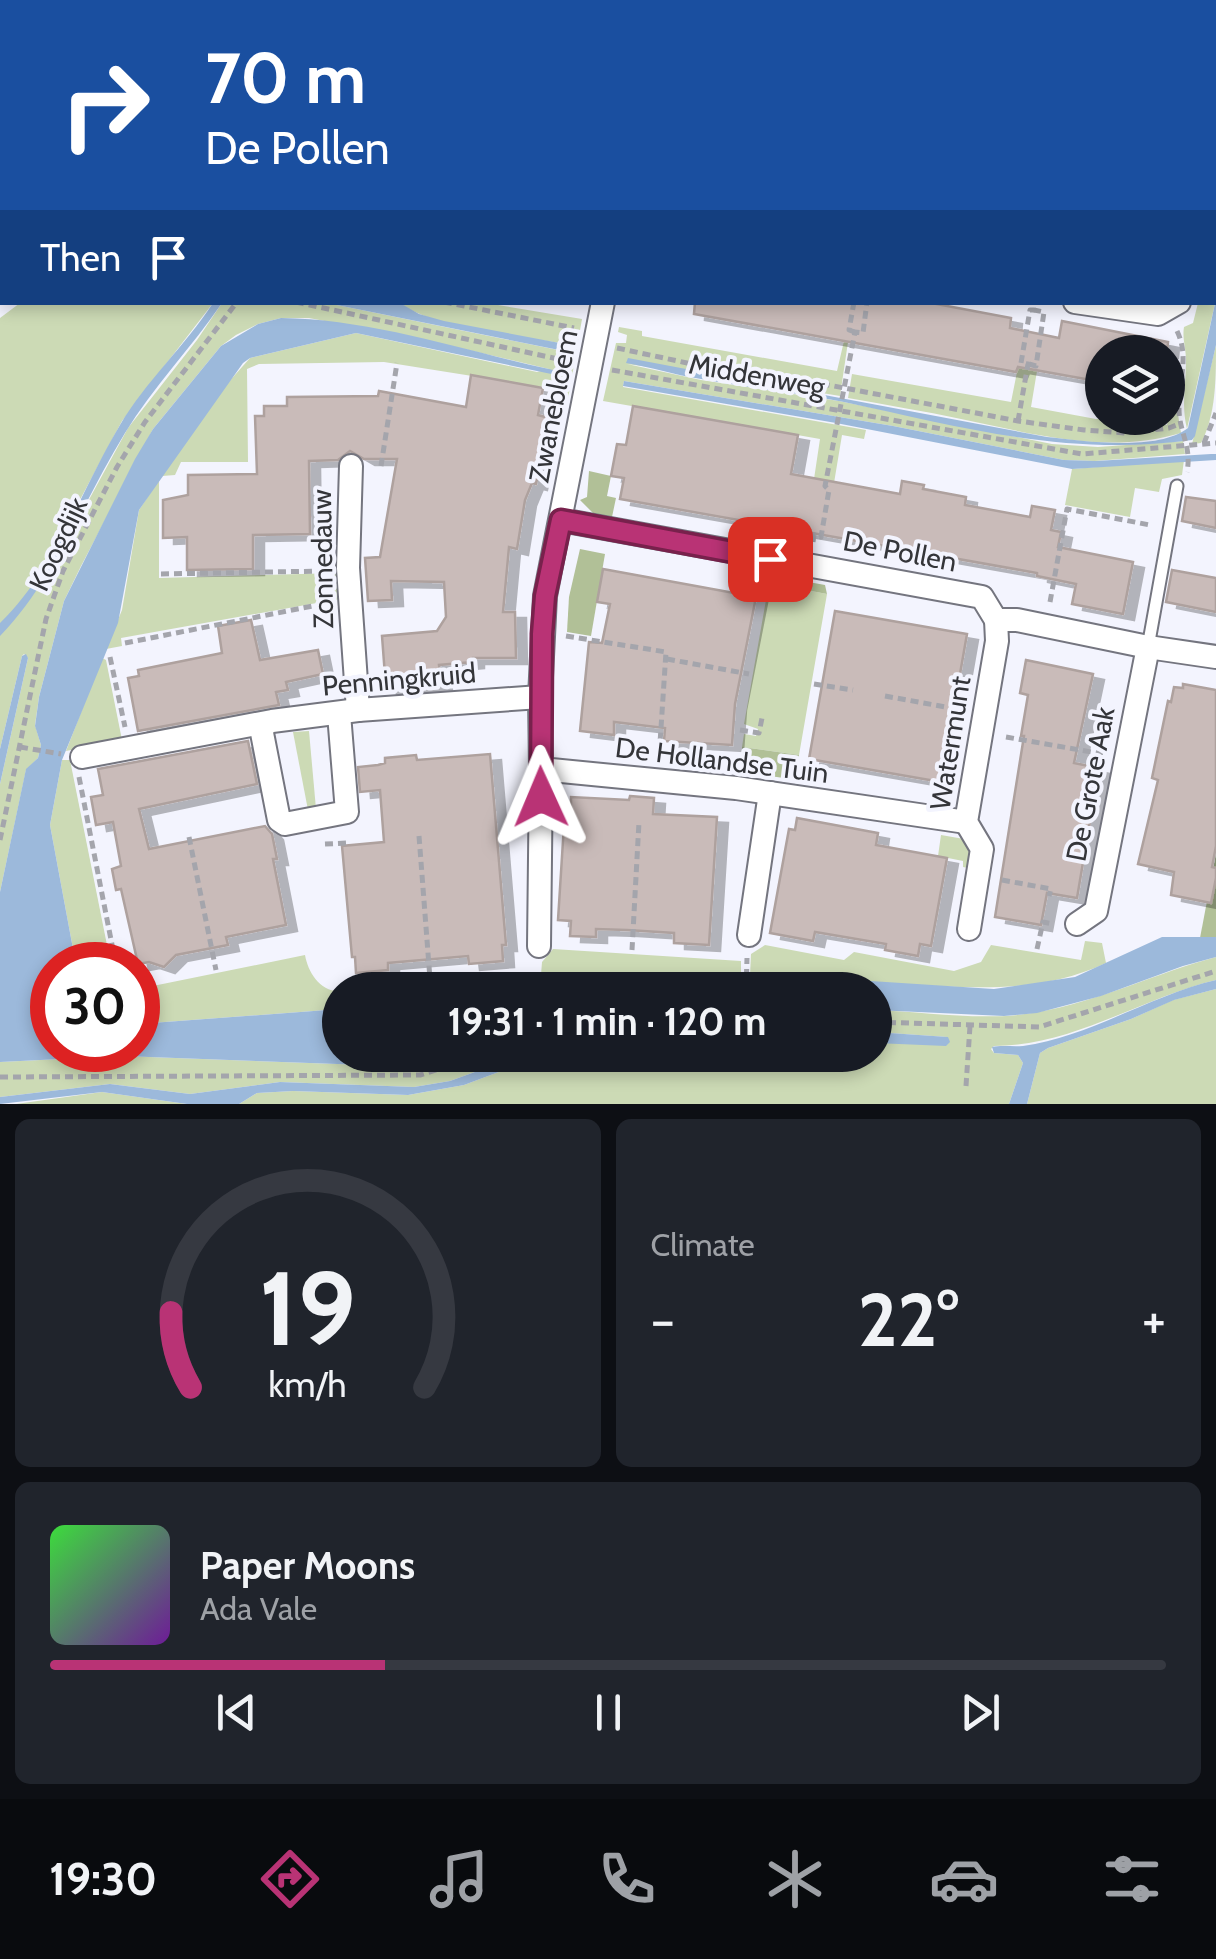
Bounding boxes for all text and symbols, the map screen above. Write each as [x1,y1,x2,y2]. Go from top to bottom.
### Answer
text: 70 m [205,35,366,121]
icon: right [40,40,170,170]
text: De Pollen [205,121,390,175]
icon: arrive [141,230,196,285]
text: Then [40,234,121,281]
street label: Zwanebloem [522,327,584,485]
map controls [1085,335,1185,435]
button: layers [1085,335,1185,435]
street label: Middenweg [686,346,829,404]
street label: Zonnedauw [304,489,340,629]
street label: Koogdijk [22,491,95,596]
pin [728,517,813,602]
street label: De Pollen [840,523,960,579]
icon: arrive [743,532,798,587]
street label: Penningkruid [321,655,477,703]
street label: Watermunt [923,674,977,812]
street label: De Grote Aak [1058,704,1122,864]
street label: De Hollandse Tuin [614,730,830,790]
position arrow [489,745,593,849]
speed limit sign: 30 [30,942,160,1072]
text: 19:31 · 1 min · 120 m [448,998,766,1045]
text: Climate [651,1225,755,1264]
text: 19 [259,1245,356,1371]
text: 22° [858,1274,959,1365]
text: − [651,1286,675,1353]
text: + [1142,1286,1166,1353]
text: km/h [269,1363,347,1406]
text: Paper Moons [200,1542,415,1589]
text: Ada Vale [200,1589,317,1628]
icon: previous [209,1685,264,1740]
icon: pause [581,1685,636,1740]
icon: next [953,1685,1008,1740]
icon: directions [255,1844,325,1914]
icon: music [424,1844,494,1914]
icon: phone [592,1844,662,1914]
icon: climate [760,1844,830,1914]
icon: car [929,1844,999,1914]
icon: filters [1097,1844,1167,1914]
text: 19:30 [49,1852,157,1906]

